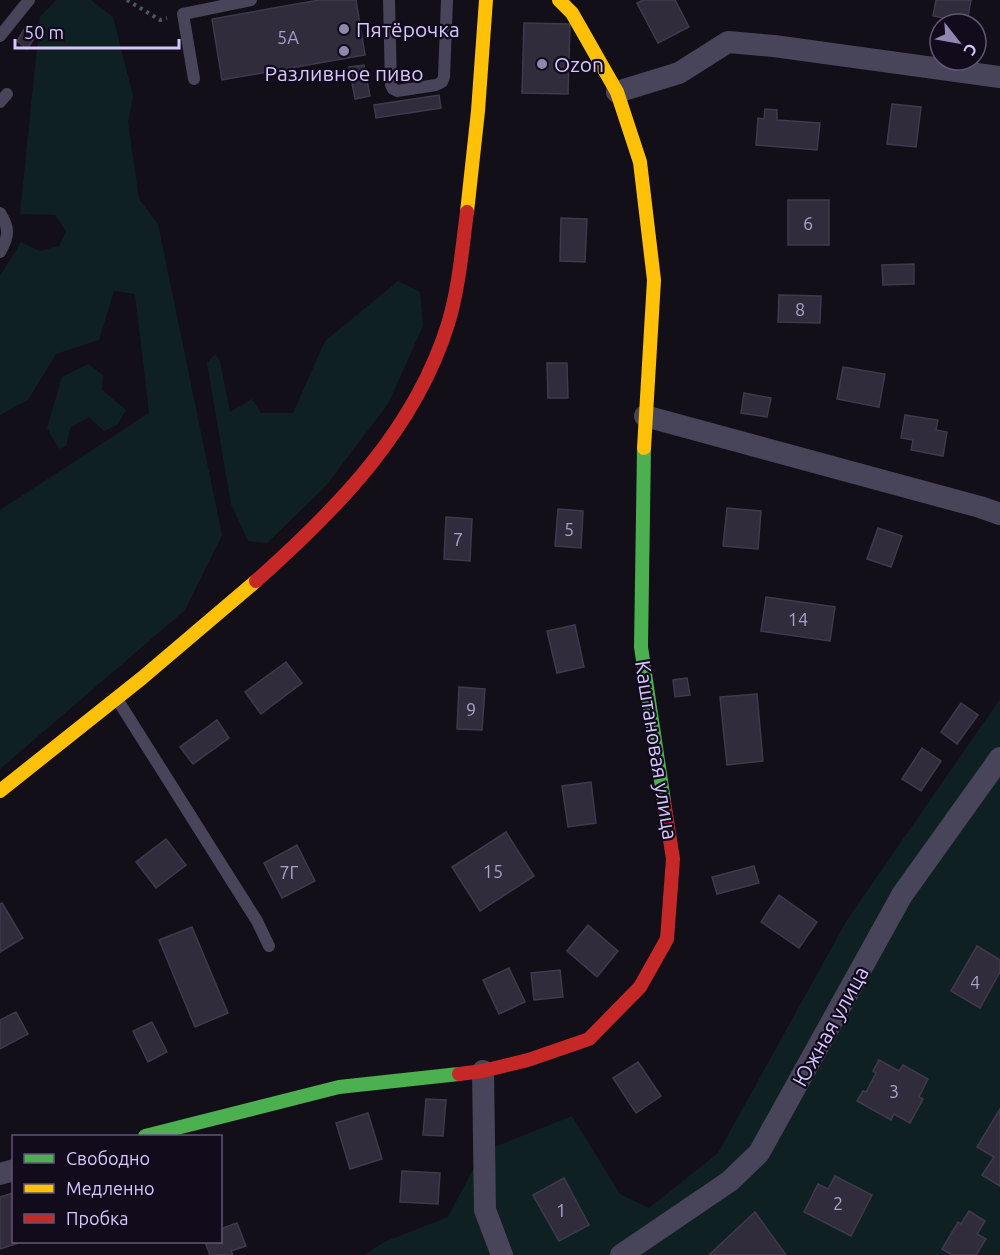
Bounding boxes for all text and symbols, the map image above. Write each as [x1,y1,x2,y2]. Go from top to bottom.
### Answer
scale bar [15,12,178,50]
north arrow [928,12,988,72]
place label: Пятёрочка [356,17,460,41]
text: 50 m [24,22,64,42]
marker: Пятёрочка [337,22,351,36]
house number: 5А [277,27,299,47]
text: С [961,41,981,59]
marker: Разливное пиво [337,44,351,58]
place label: Ozon [554,52,604,76]
marker: Ozon [535,57,549,71]
place label: Разливное пиво [265,61,423,85]
house number: 6 [803,213,813,233]
house number: 8 [795,299,805,319]
house number: 5 [564,519,574,539]
house number: 7 [453,529,463,549]
house number: 14 [788,609,808,629]
street label: Каштановая улица [631,659,683,841]
house number: 9 [466,699,476,719]
house number: 15 [483,861,503,881]
house number: 7Г [279,862,299,882]
street label: Южная улица [787,962,873,1090]
house number: 4 [970,972,980,992]
house number: 3 [889,1081,899,1101]
legend [12,1135,222,1243]
text: Свободно [66,1148,150,1168]
text: Медленно [66,1178,155,1198]
house number: 2 [833,1193,843,1213]
house number: 1 [556,1200,566,1220]
text: Пробка [66,1208,129,1228]

